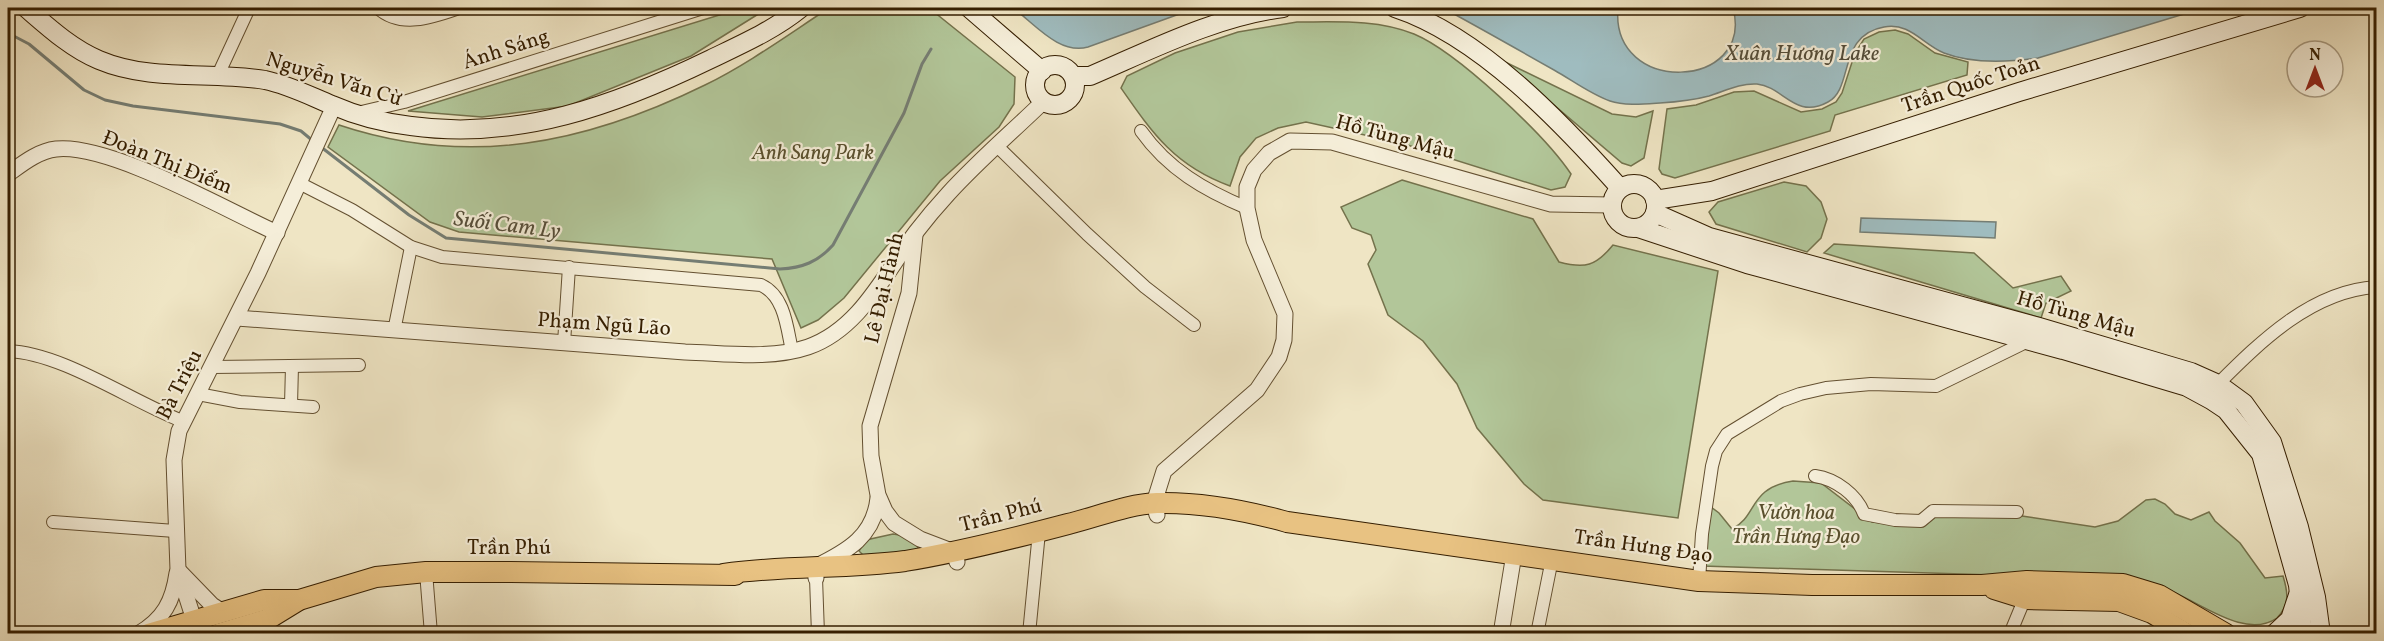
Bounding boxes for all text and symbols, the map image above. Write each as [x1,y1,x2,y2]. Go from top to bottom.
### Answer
street label: Ánh Sáng [459,22,553,78]
water label: Xuân Hương Lake [1724,39,1879,70]
north arrow [2285,39,2345,99]
street label: Nguyễn Văn Cừ [262,45,406,115]
text: N [2309,45,2321,67]
street label: Trần Quốc Toản [1898,49,2044,121]
street label: Hồ Tùng Mậu [1332,108,1458,168]
street label: Đoàn Thị Điểm [98,124,236,202]
park label: Anh Sang Park [751,139,874,168]
water label: Suối Cam Ly [452,204,562,248]
street label: Lê Đại Hành [858,229,912,347]
street label: Hồ Tùng Mậu [2013,284,2139,346]
street label: Phạm Ngũ Lão [536,306,672,344]
street label: Bà Triệu [150,345,210,425]
street label: Trần Phú [957,492,1045,540]
park label: Vườn hoa Trần Hưng Đạo [1732,499,1860,552]
street label: Trần Hưng Đạo [1572,523,1714,571]
street label: Trần Phú [467,534,551,563]

